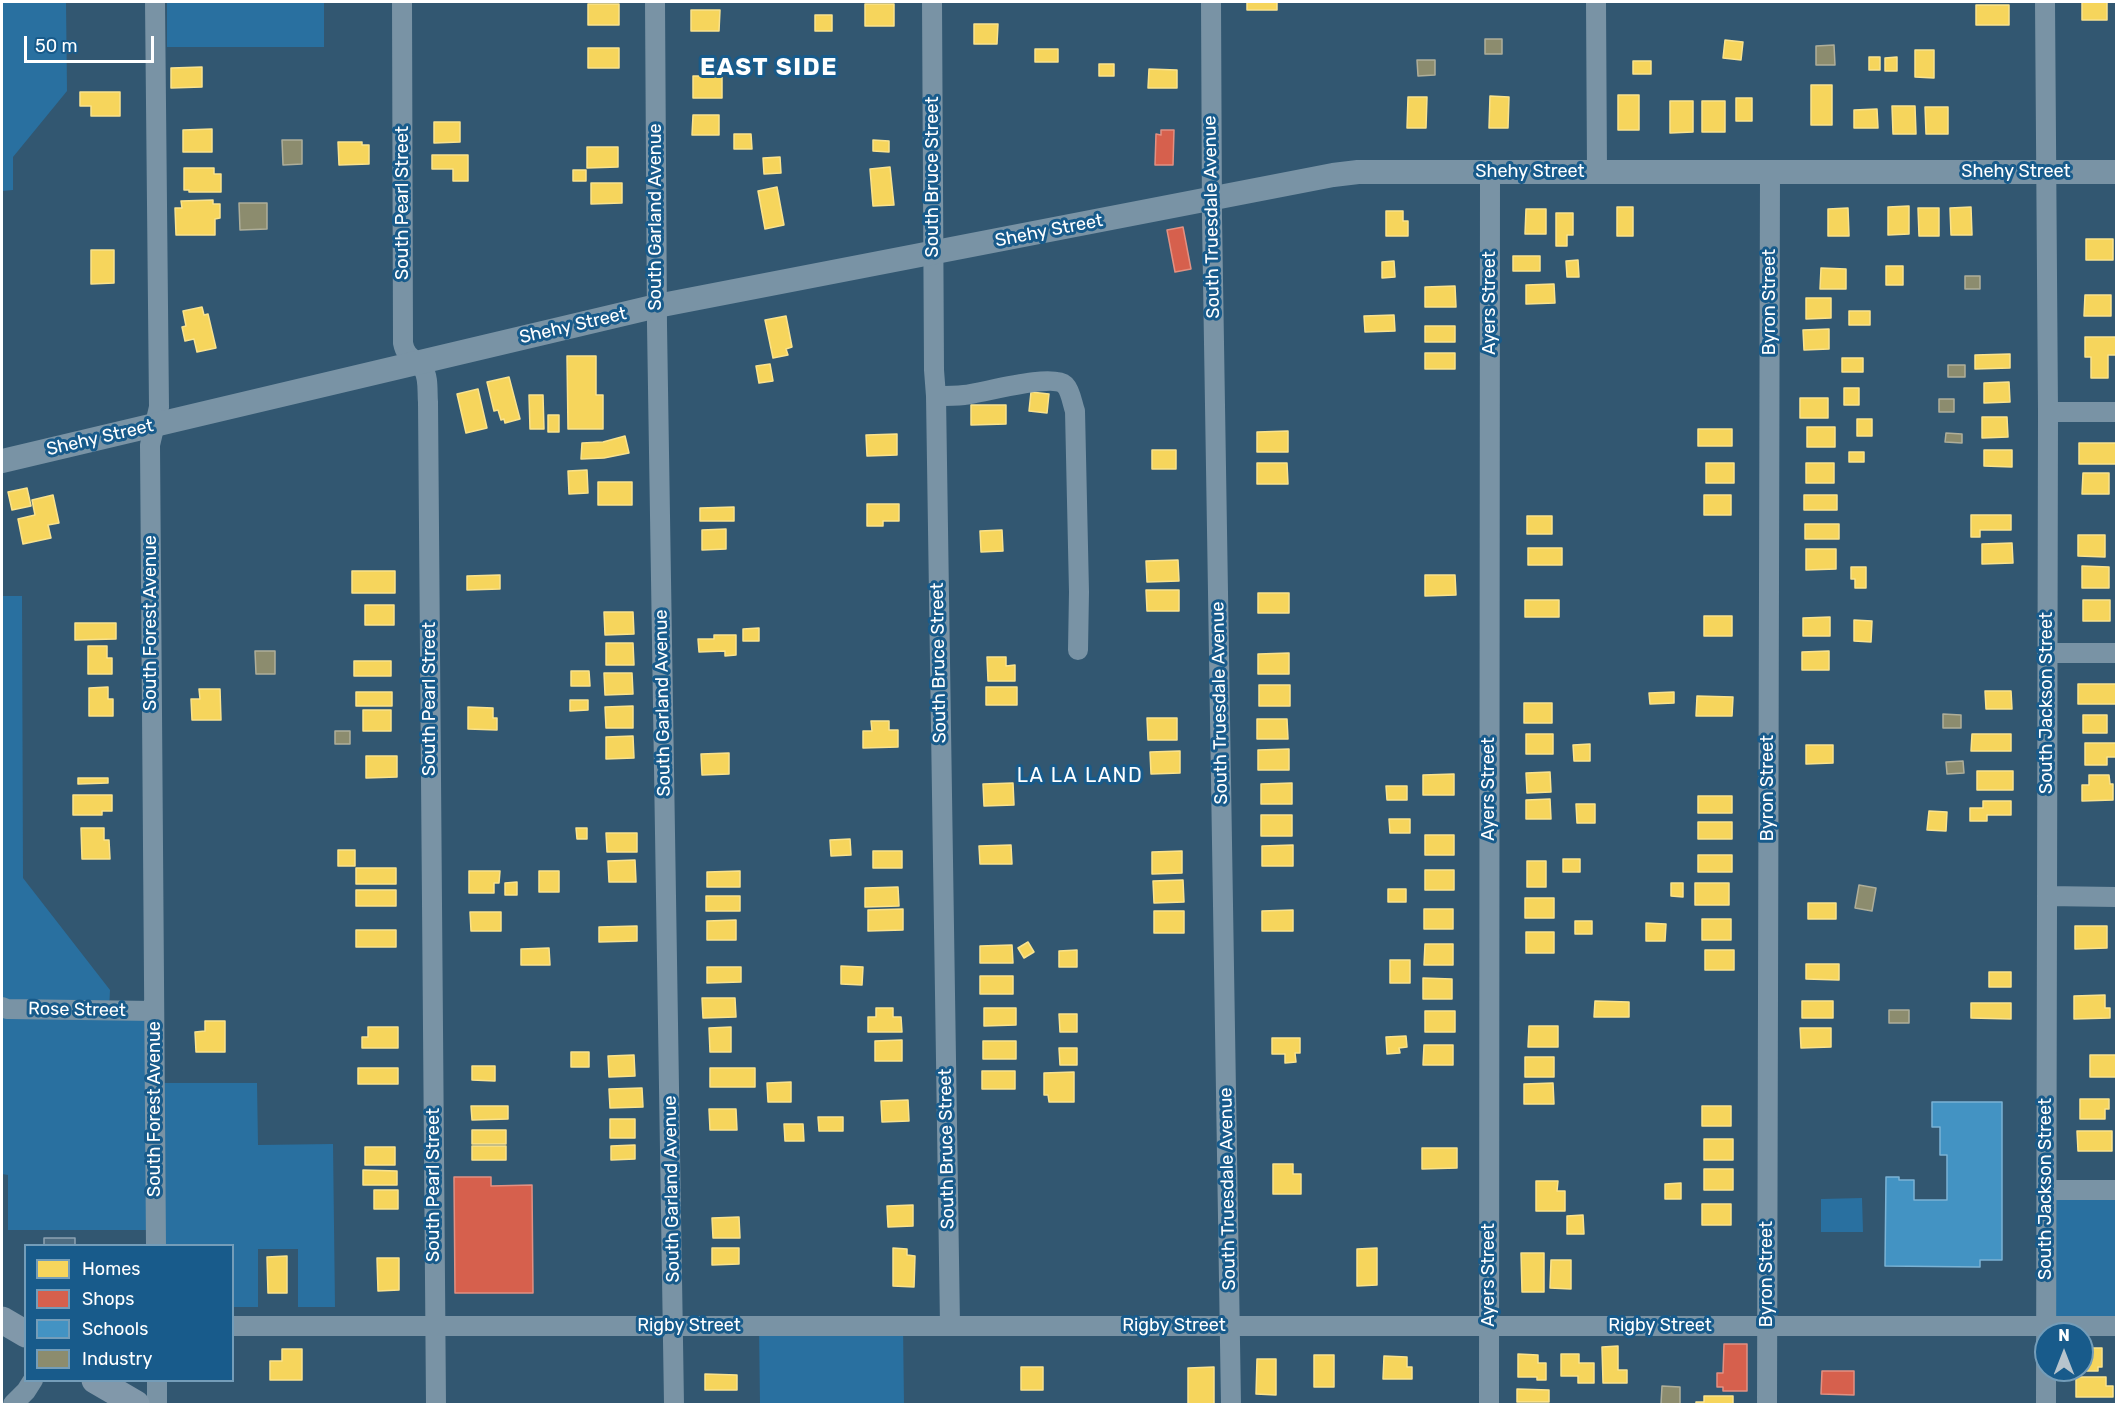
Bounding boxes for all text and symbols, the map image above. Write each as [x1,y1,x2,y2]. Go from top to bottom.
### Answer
scale bar [27,24,158,62]
text: 50 m [35,35,78,57]
district label: EAST SIDE [700,54,838,82]
street label: South Bruce Street [922,97,944,257]
street label: South Truesdale Avenue [1199,115,1225,319]
street label: South Garland Avenue [645,123,667,311]
street label: South Pearl Street [392,126,414,280]
street label: Shehy Street [1475,161,1585,183]
street label: Shehy Street [1961,161,2071,183]
street label: Shehy Street [993,210,1105,252]
street label: Byron Street [1759,249,1781,355]
street label: Ayers Street [1479,251,1501,355]
street label: Shehy Street [517,303,629,349]
street label: Shehy Street [44,415,156,461]
street label: South Forest Avenue [140,535,162,711]
street label: South Bruce Street [927,582,951,744]
street label: South Truesdale Avenue [1207,601,1233,805]
street label: South Garland Avenue [651,609,675,797]
street label: South Jackson Street [2036,612,2058,794]
street label: South Pearl Street [419,622,441,776]
street label: Byron Street [1757,735,1779,841]
street label: Ayers Street [1478,737,1500,841]
district label: LA LA LAND [1017,764,1143,788]
street label: Rose Street [28,998,126,1022]
street label: South Forest Avenue [144,1021,166,1197]
street label: South Bruce Street [935,1068,959,1230]
street label: South Truesdale Avenue [1215,1087,1241,1291]
street label: South Garland Avenue [660,1095,684,1283]
street label: South Jackson Street [2035,1098,2057,1280]
street label: South Pearl Street [423,1108,445,1262]
street label: Byron Street [1756,1221,1778,1327]
street label: Ayers Street [1478,1223,1500,1327]
legend [24,1244,234,1382]
text: Homes [82,1258,140,1280]
text: Shops [82,1288,134,1310]
street label: Rigby Street [637,1315,741,1337]
street label: Rigby Street [1122,1315,1226,1337]
street label: Rigby Street [1608,1315,1712,1337]
text: Schools [82,1318,148,1340]
north arrow [2034,1322,2094,1382]
text: N [2058,1326,2070,1345]
text: Industry [82,1348,152,1370]

